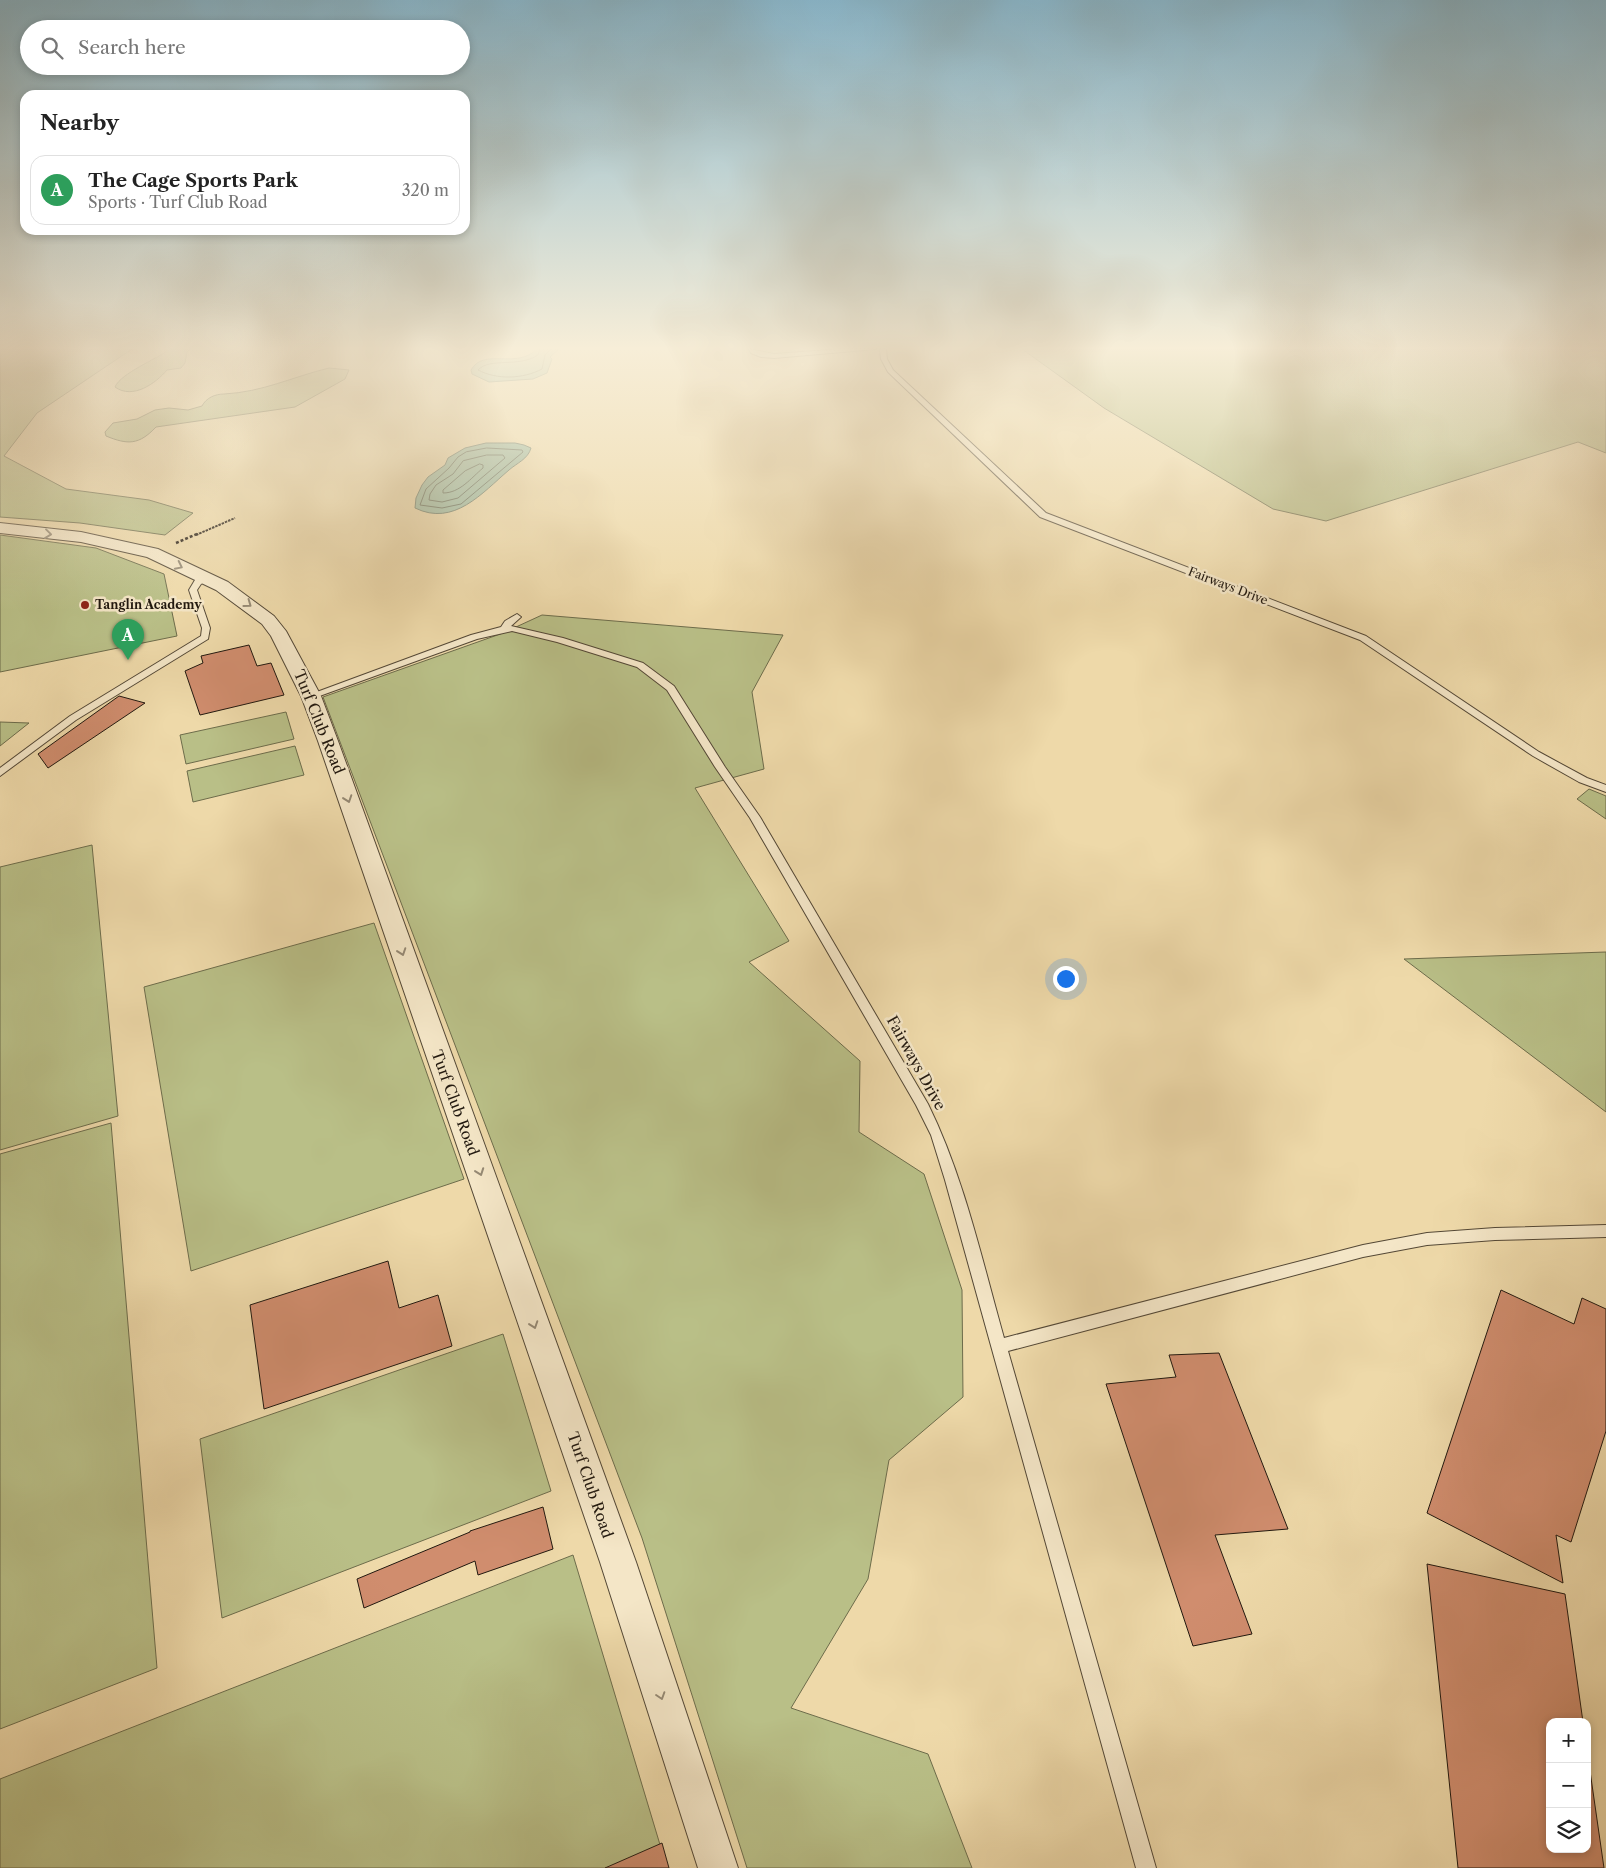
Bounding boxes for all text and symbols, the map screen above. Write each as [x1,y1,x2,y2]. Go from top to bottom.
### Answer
search box [20,20,470,75]
icon: search [38,34,66,62]
text: Search here [78,36,186,59]
text: Nearby [40,110,119,135]
text: The Cage Sports Park [88,169,298,192]
text: A [51,180,63,200]
text: 320 m [402,180,449,200]
text: Sports · Turf Club Road [88,192,268,212]
one-way arrow [45,528,53,539]
one-way arrow [174,560,183,570]
street label: Fairways Drive [1186,563,1270,608]
place label: Tanglin Academy [95,597,202,612]
one-way arrow [242,598,252,607]
marker: Tanglin Academy [79,599,91,611]
pin: A [112,619,144,660]
street label: Turf Club Road [290,667,349,777]
one-way arrow [342,794,352,803]
one-way arrow [396,948,406,956]
your location [1053,966,1079,992]
street label: Fairways Drive [883,1012,950,1113]
street label: Turf Club Road [428,1047,483,1158]
one-way arrow [474,1167,484,1175]
one-way arrow [528,1320,538,1328]
street label: Turf Club Road [563,1429,618,1540]
one-way arrow [656,1691,666,1700]
map controls [1546,1718,1591,1853]
button: + [1546,1718,1591,1763]
button: − [1546,1763,1591,1808]
button: layers [1546,1808,1591,1853]

